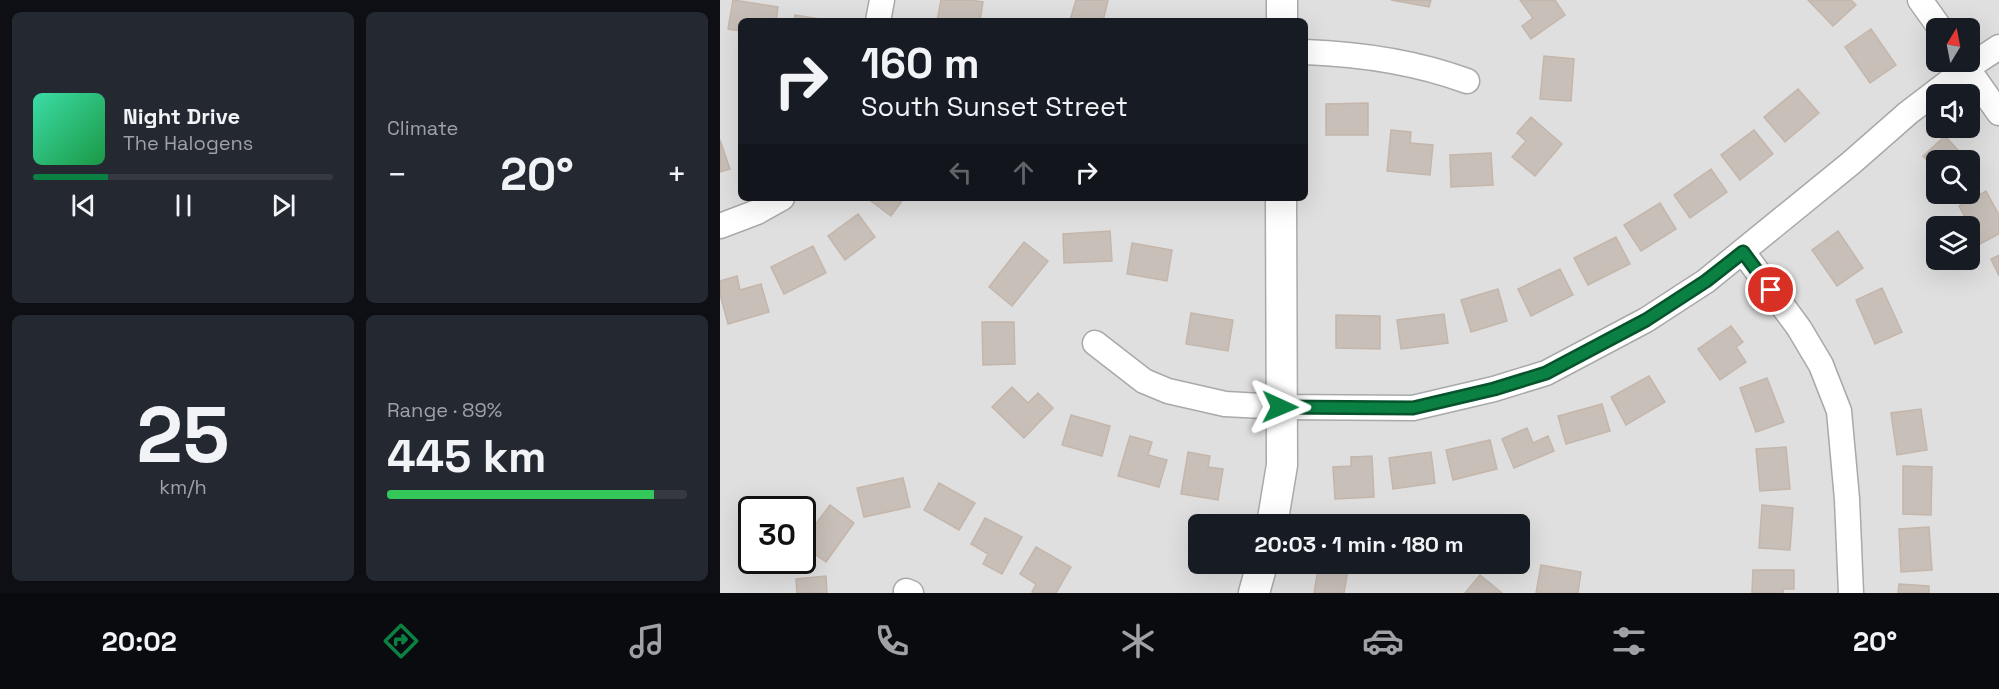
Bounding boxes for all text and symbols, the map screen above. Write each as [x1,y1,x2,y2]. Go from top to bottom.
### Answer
north arrow [1926,18,1980,72]
map controls [1926,18,1980,270]
text: 160 m [861,37,980,90]
icon: right [762,42,840,120]
button: sound [1926,84,1980,138]
text: South Sunset Street [861,89,1128,124]
text: Night Drive [123,102,240,130]
text: Climate [387,115,458,141]
text: The Halogens [123,130,253,156]
text: 20° [500,146,574,203]
button: search [1926,150,1980,204]
text: − [387,154,407,196]
text: + [667,154,687,196]
icon: left [944,156,977,189]
icon: ahead [1007,156,1040,189]
icon: right [1070,156,1103,189]
icon: previous [67,189,100,222]
icon: pause [167,189,200,222]
icon: next [267,189,300,222]
button: layers [1926,216,1980,270]
pin [1745,264,1796,315]
icon: arrive [1754,273,1787,306]
position arrow [1248,375,1312,439]
text: 25 [136,385,230,485]
text: Range · 89% [387,397,502,423]
text: 445 km [387,428,546,485]
text: km/h [159,474,207,500]
speed limit sign: 30 [738,496,816,574]
text: 20:03 · 1 min · 180 m [1255,530,1463,558]
icon: directions [380,620,422,662]
icon: music [626,620,668,662]
icon: phone [871,620,913,662]
icon: climate [1117,620,1159,662]
icon: car [1362,620,1404,662]
icon: filters [1608,620,1650,662]
text: 20:02 [102,624,177,659]
text: 20° [1853,624,1897,659]

